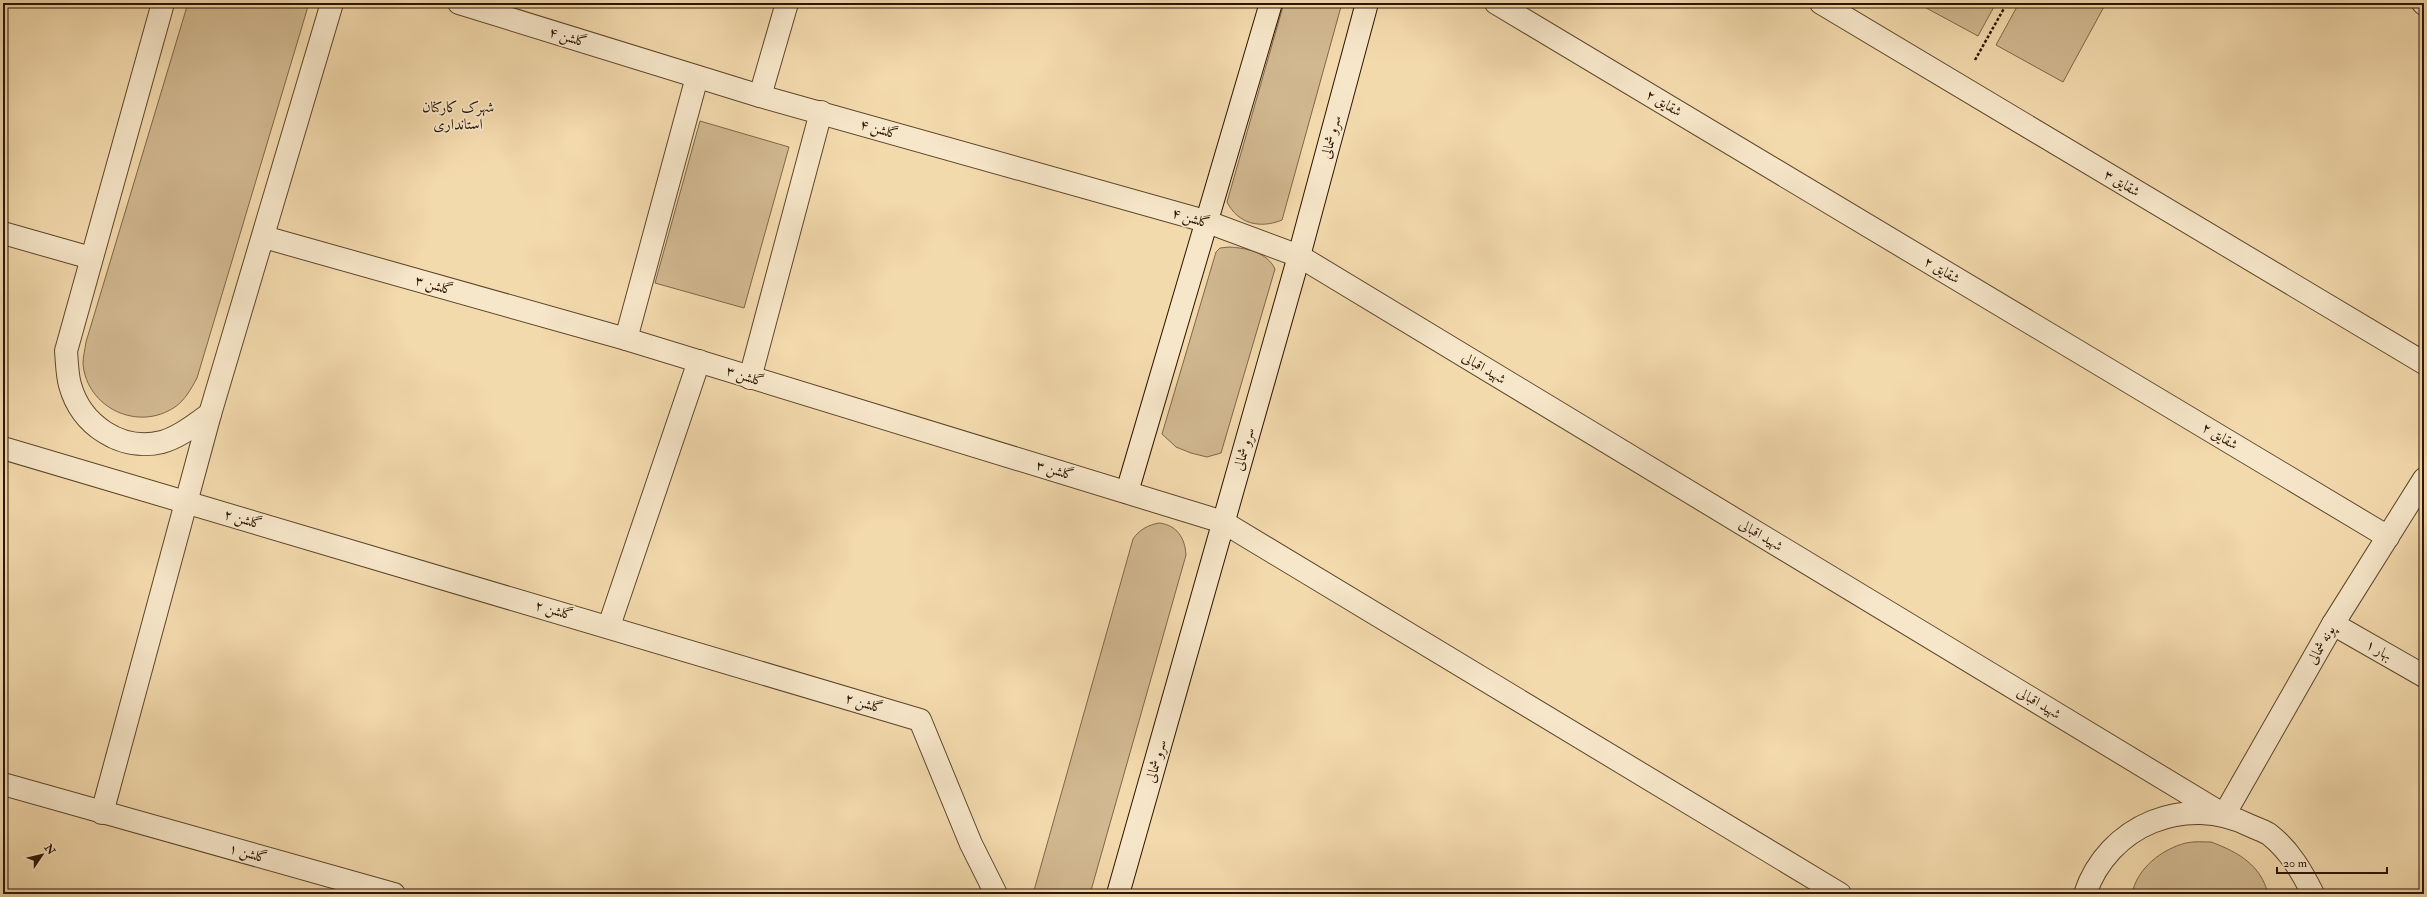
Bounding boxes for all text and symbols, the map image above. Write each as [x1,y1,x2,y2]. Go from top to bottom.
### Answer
street label: گلشن ۴ [547,23,589,52]
street label: شقایق ۲ [1643,86,1685,120]
district label: شهرک کارکنان استانداری [422,98,494,134]
street label: سرو شمالی [1317,113,1346,161]
street label: گلشن ۴ [858,116,900,143]
street label: شقایق ۳ [2101,166,2143,200]
street label: گلشن ۴ [1170,204,1212,233]
street label: شقایق ۲ [1921,253,1963,287]
street label: گلشن ۳ [413,272,455,299]
street label: شهید اقبالی [1459,348,1509,389]
street label: گلشن ۳ [724,362,766,391]
street label: شقایق ۲ [2199,419,2241,453]
street label: سرو شمالی [1230,425,1259,473]
street label: گلشن ۳ [1034,456,1076,485]
street label: گلشن ۲ [222,506,264,533]
street label: شهید اقبالی [1736,515,1786,556]
street label: گلشن ۲ [533,597,575,624]
street label: پونه شمالی [2303,622,2341,668]
street label: بهار ۱ [2362,636,2395,665]
street label: شهید اقبالی [2014,683,2064,724]
street label: گلشن ۲ [843,689,885,718]
street label: سرو شمالی [1142,737,1171,785]
north arrow [22,835,62,875]
street label: گلشن ۱ [227,840,269,867]
text: N [41,841,59,858]
scale bar [2277,849,2387,875]
text: 20 m [2283,856,2308,871]

